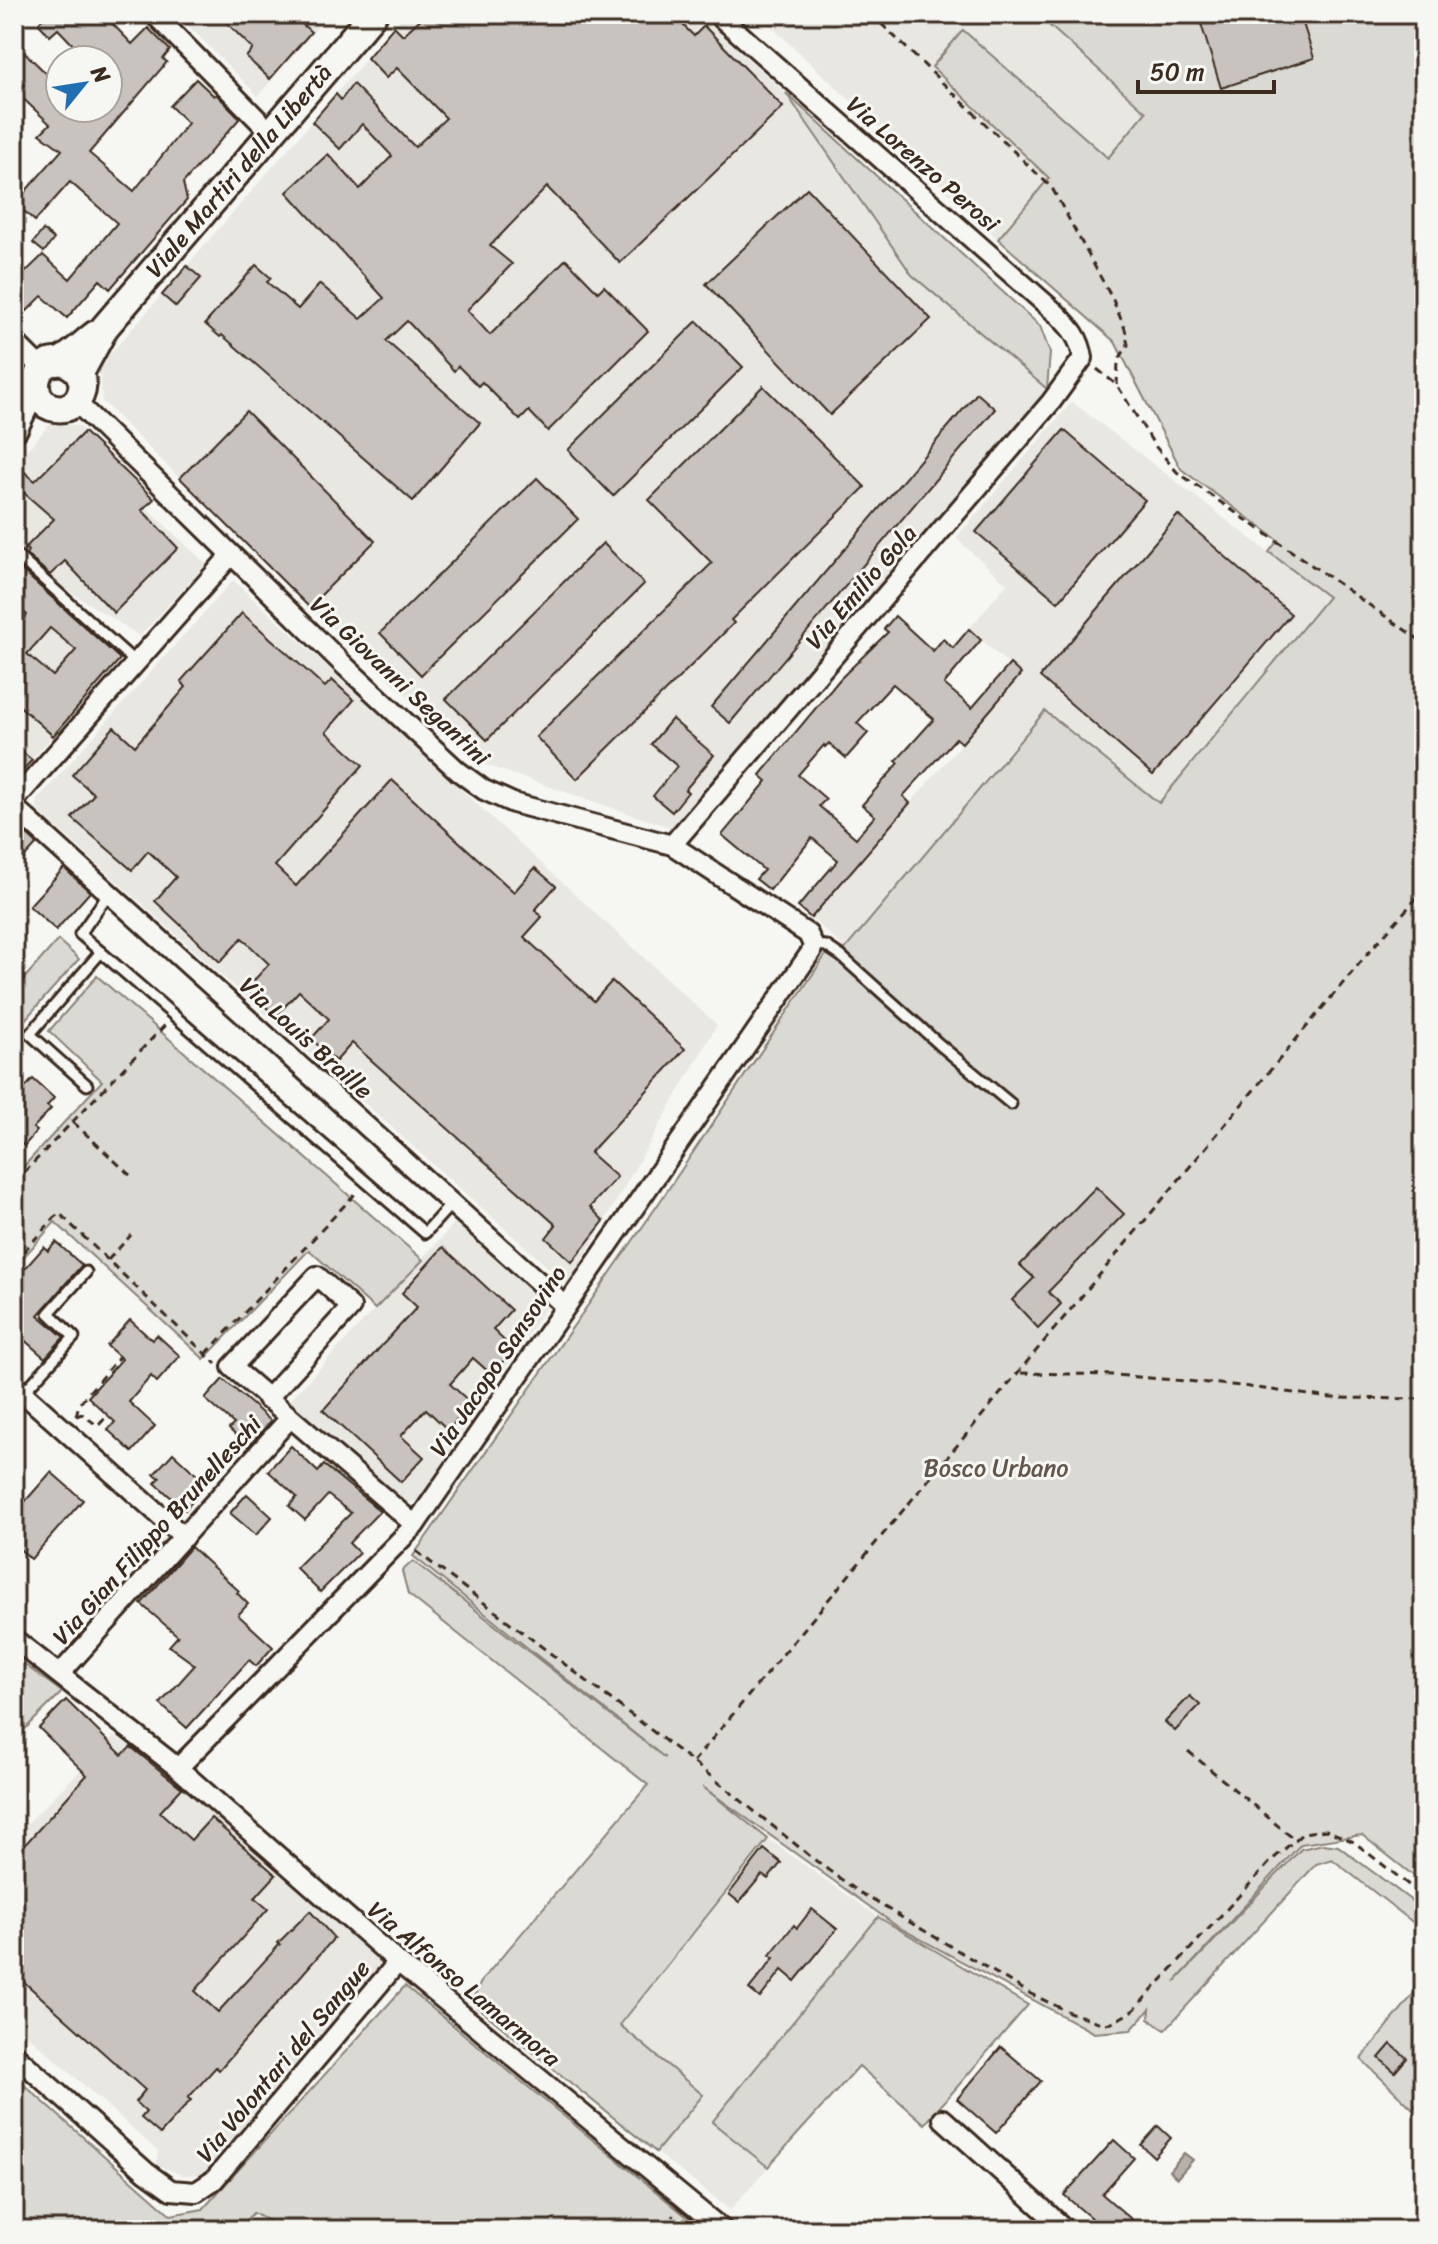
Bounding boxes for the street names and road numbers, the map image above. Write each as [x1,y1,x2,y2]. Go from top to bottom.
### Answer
street label: Viale Martiri della Libertà [135,54,343,288]
street label: Via Lorenzo Perosi [836,85,1011,244]
street label: Via Emilio Gola [794,515,928,659]
street label: Via Giovanni Segantini [300,585,501,778]
street label: Via Louis Braille [229,966,383,1110]
street label: Via Jacopo Sansovino [418,1256,578,1466]
street label: Via Gian Filippo Brunelleschi [42,1404,273,1655]
street label: Via Alfonso Lamarmora [358,1890,571,2079]
street label: Via Volontari del Sangue [185,1950,381,2172]

